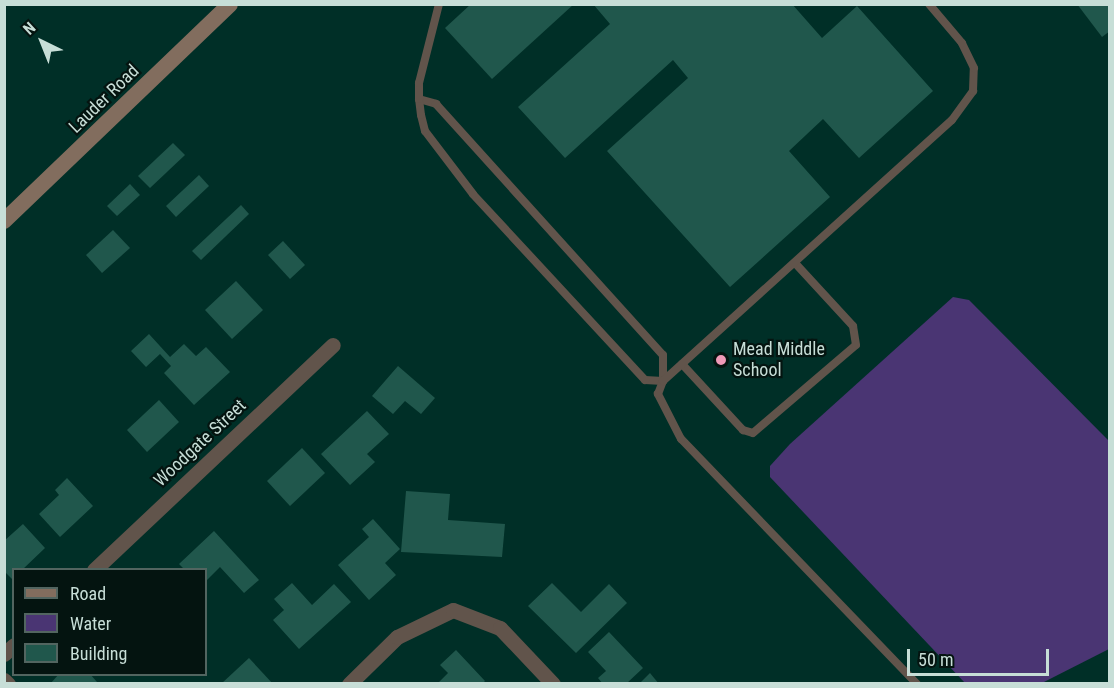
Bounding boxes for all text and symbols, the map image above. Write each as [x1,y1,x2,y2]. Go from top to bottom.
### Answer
north arrow [12,12,72,72]
text: N [19,18,39,39]
street label: Lauder Road [64,60,144,138]
place label: Mead Middle School [733,339,825,382]
marker: Mead Middle School [714,353,728,367]
street label: Woodgate Street [149,395,251,491]
legend [12,568,207,676]
text: Road [70,583,106,604]
text: Water [70,613,111,634]
scale bar [910,637,1052,675]
text: Building [70,643,127,664]
text: 50 m [918,649,953,670]

